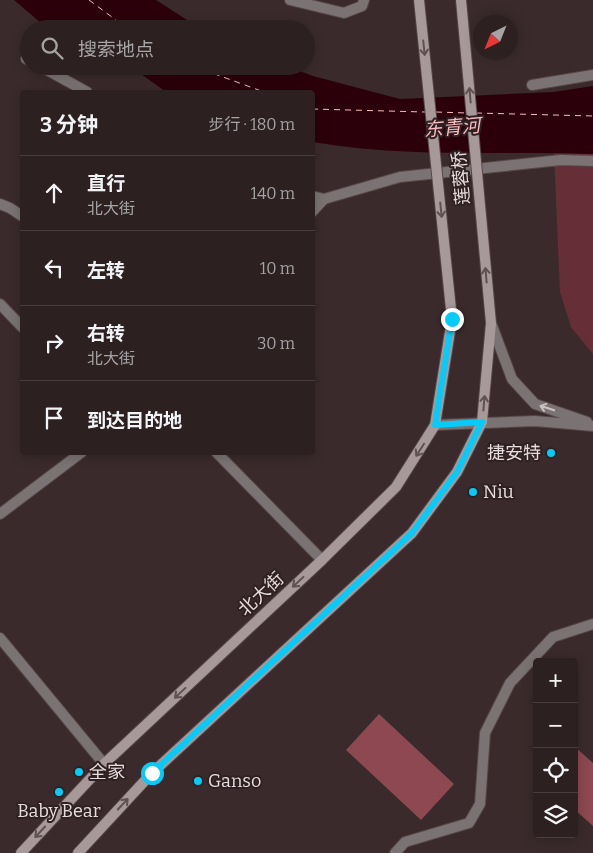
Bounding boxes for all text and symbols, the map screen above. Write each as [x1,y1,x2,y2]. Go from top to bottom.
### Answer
north arrow [473,15,518,60]
search box [20,20,315,75]
icon: search [38,34,66,62]
text: 搜索地点 [78,38,154,61]
one-way arrow [419,40,429,56]
one-way arrow [465,88,475,104]
text: 3 分钟 [40,112,98,138]
water label: 东青河 [423,113,485,141]
text: 步行 · 180 m [208,115,295,134]
street label: 莲蓉桥 [448,150,474,206]
text: 直行 [87,172,125,195]
icon: ahead [40,179,68,207]
text: 140 m [250,184,295,203]
text: 北大街 [87,199,135,218]
one-way arrow [436,202,446,218]
icon: left [40,254,68,282]
text: 左转 [87,259,125,282]
text: 10 m [260,259,295,278]
one-way arrow [481,267,491,283]
route end [441,308,464,331]
text: 右转 [87,322,125,345]
icon: right [40,329,68,357]
text: 30 m [257,334,295,353]
text: 北大街 [87,349,135,368]
one-way arrow [479,396,489,412]
one-way arrow [539,403,555,412]
icon: arrive [40,404,68,432]
text: 到达目的地 [87,409,182,432]
one-way arrow [414,442,424,456]
place label: 捷安特 [487,442,541,464]
marker: 捷安特 [545,447,557,459]
place label: Niu [483,481,514,503]
marker: Niu [467,486,479,498]
street label: 北大街 [234,568,288,620]
one-way arrow [292,576,305,588]
map controls [533,658,578,838]
button: + [533,658,578,703]
one-way arrow [173,687,186,699]
button: − [533,703,578,748]
button: locate [533,748,578,793]
place label: 全家 [89,761,125,783]
route start [141,762,164,785]
marker: 全家 [73,766,85,778]
place label: Ganso [208,770,261,792]
marker: Ganso [192,775,204,787]
marker: Baby Bear [53,786,65,798]
button: layers [533,793,578,838]
one-way arrow [117,798,128,811]
place label: Baby Bear [17,800,101,822]
one-way arrow [34,826,46,839]

